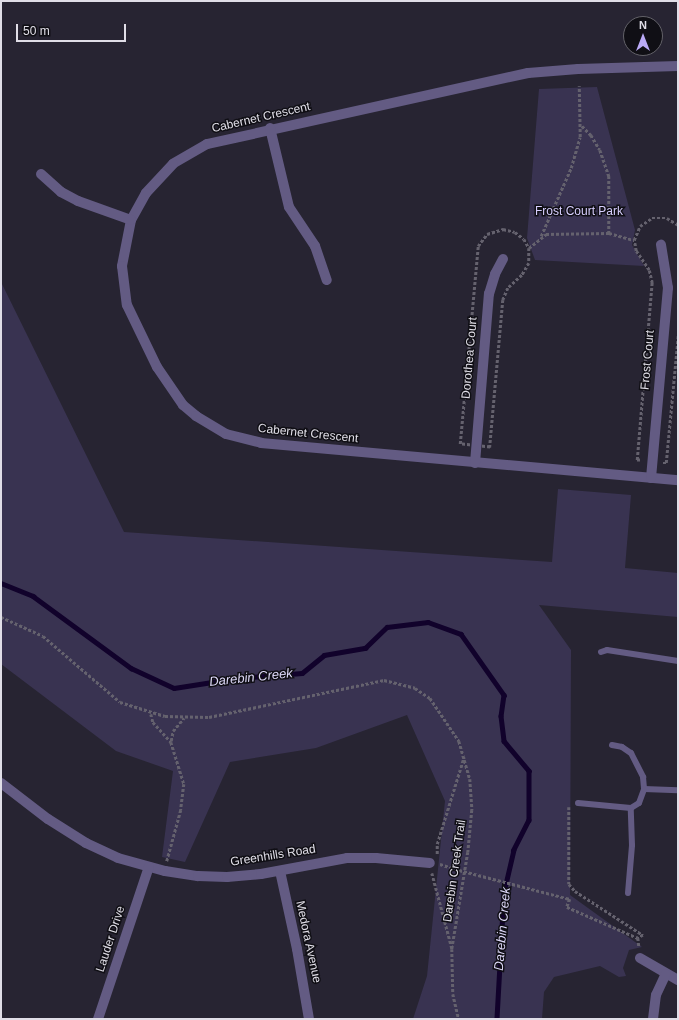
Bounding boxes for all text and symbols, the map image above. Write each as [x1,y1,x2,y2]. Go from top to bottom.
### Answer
scale bar [18,16,128,42]
north arrow [623,16,663,56]
text: N [639,19,647,31]
text: 50 m [23,24,50,38]
street label: Cabernet Crescent [210,100,312,136]
park label: Frost Court Park [535,205,623,219]
street label: Dorothea Court [459,317,481,399]
street label: Frost Court [638,329,658,391]
street label: Cabernet Crescent [257,422,359,446]
water label: Darebin Creek [209,666,293,690]
street label: Darebin Creek Trail [441,819,469,923]
street label: Greenhills Road [229,842,317,870]
water label: Darebin Creek [492,887,514,971]
street label: Medora Avenue [292,899,324,985]
street label: Lauder Drive [94,904,128,974]

